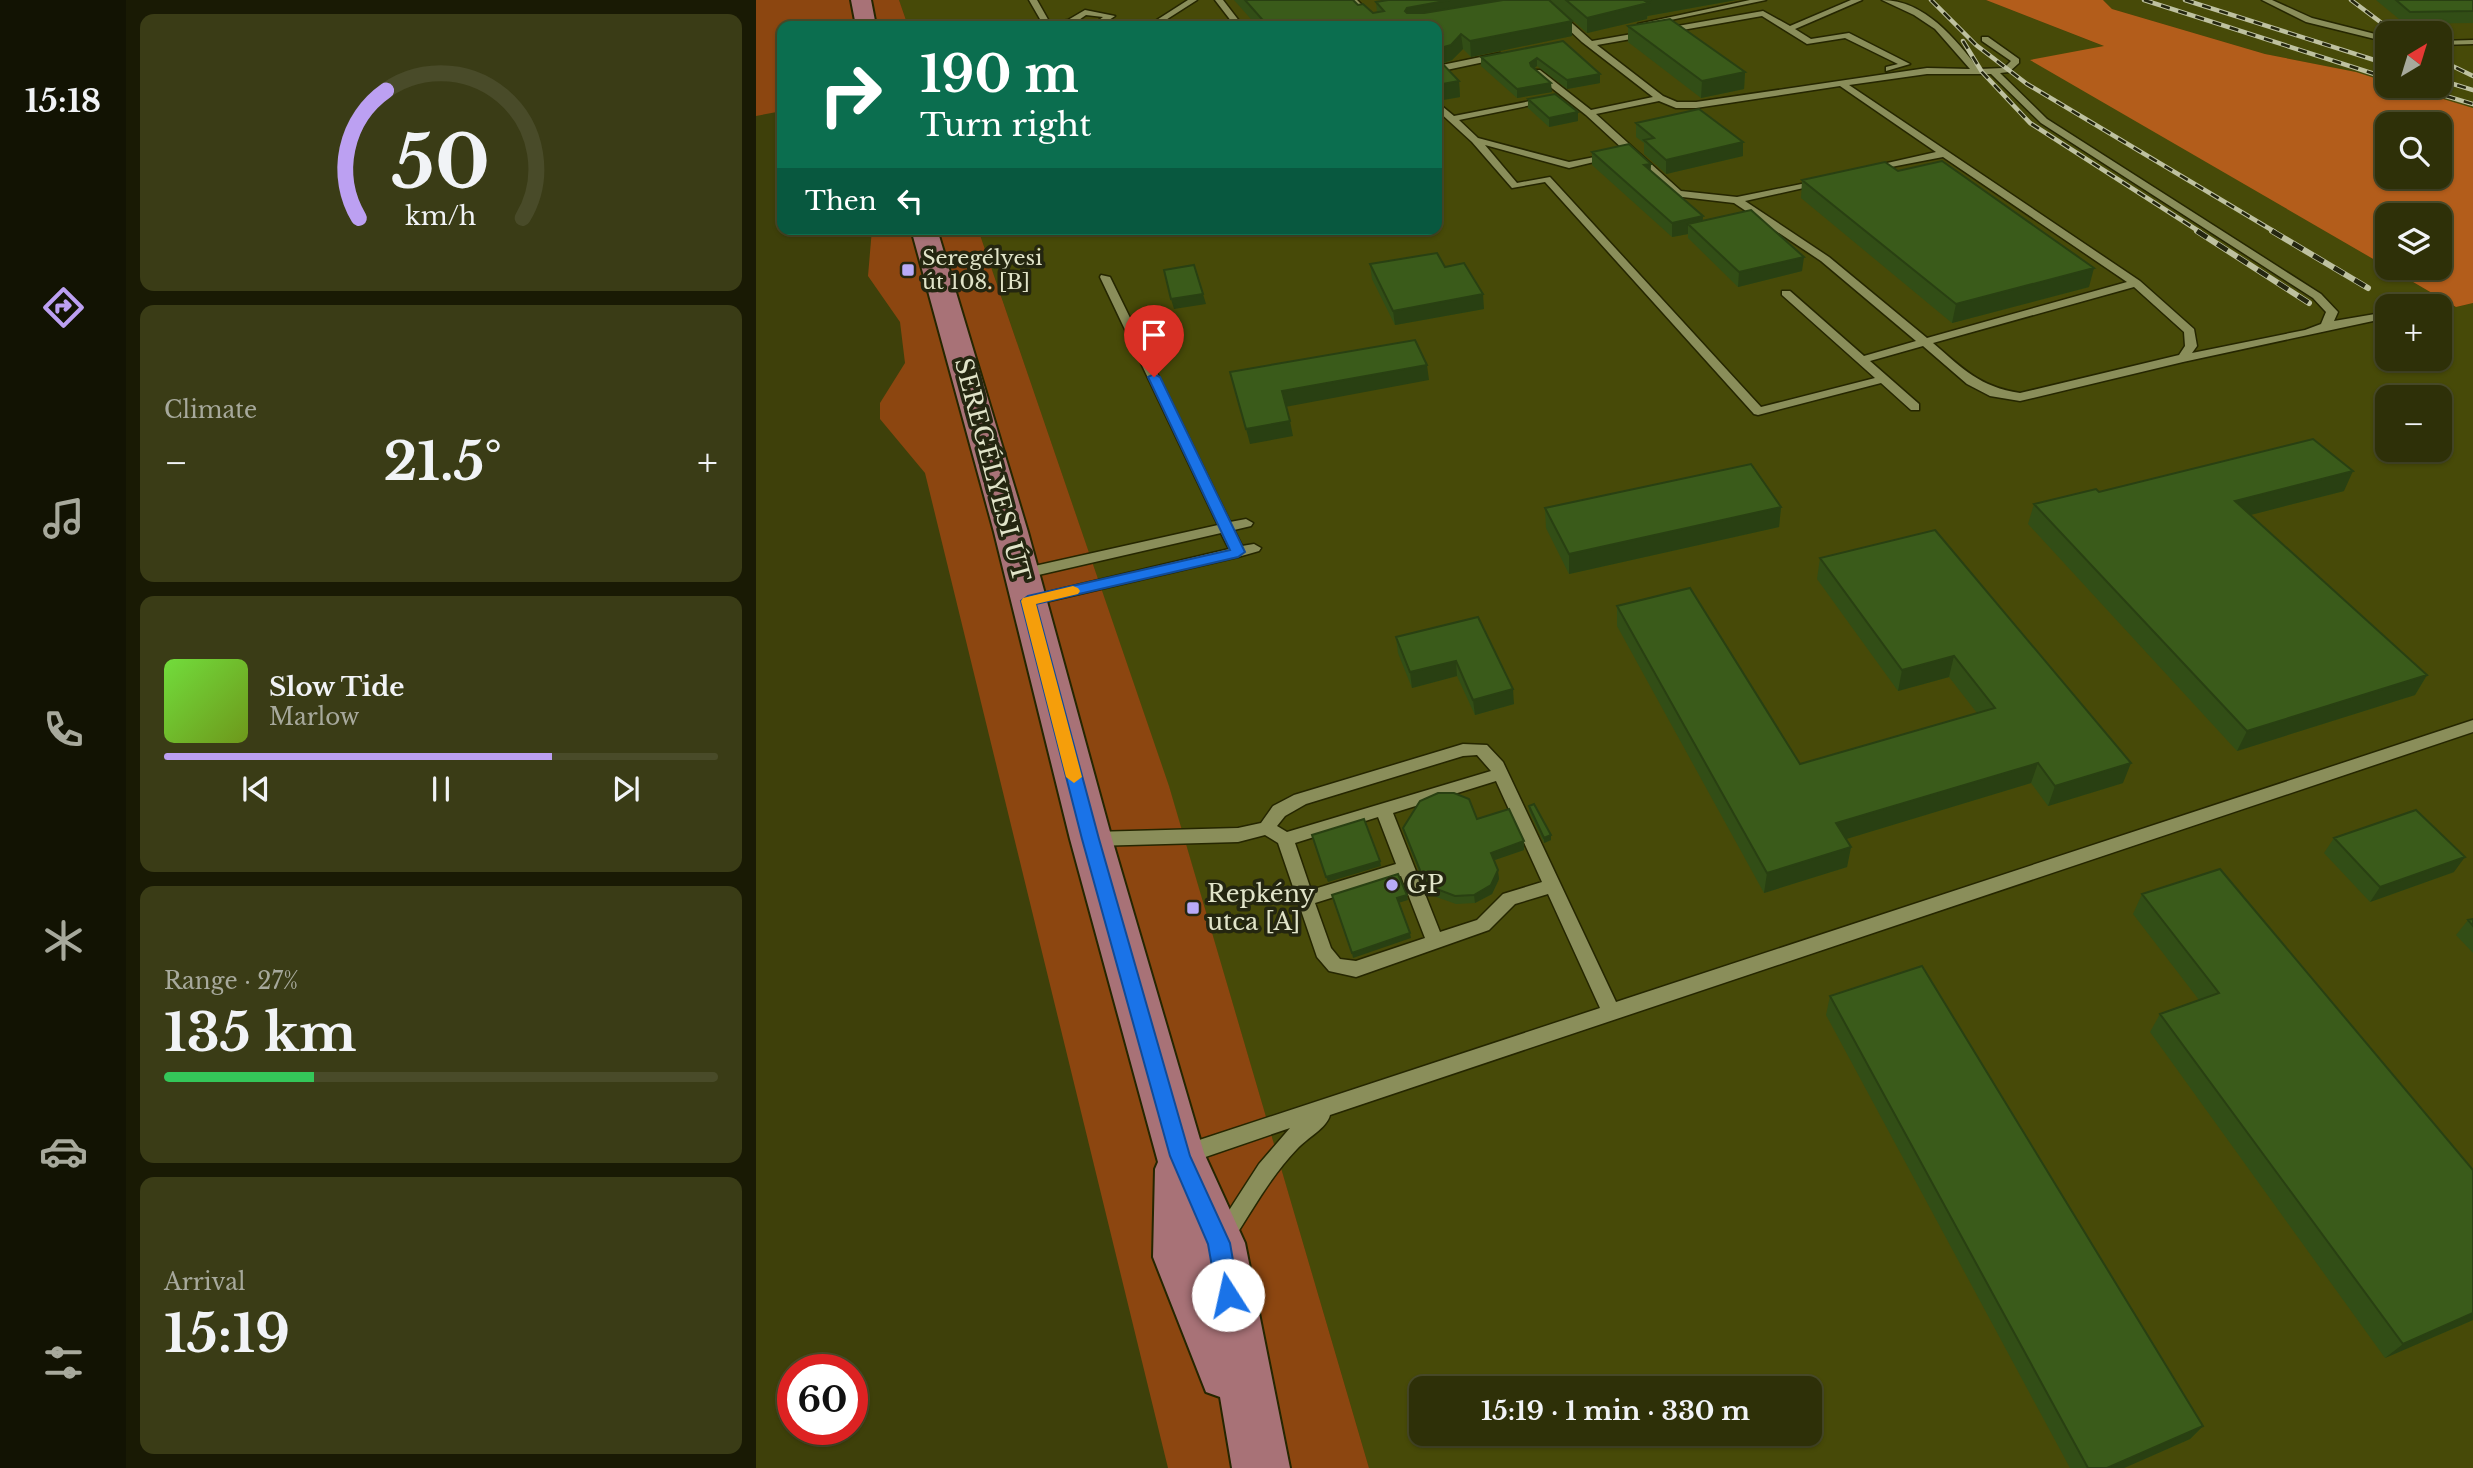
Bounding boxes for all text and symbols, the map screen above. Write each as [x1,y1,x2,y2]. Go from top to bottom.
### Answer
north arrow [2375,21,2452,98]
map controls [2375,21,2452,462]
text: 190 m [920,44,1079,105]
icon: right [805,49,896,140]
text: 15:18 [25,81,101,121]
text: Turn right [920,105,1091,145]
button: search [2375,112,2452,189]
text: 50 [392,118,490,209]
icon: left [891,182,929,220]
text: Then [805,185,877,217]
text: km/h [406,201,476,232]
button: layers [2375,203,2452,280]
place label: Seregélyesi út 108. [B] [922,245,1042,295]
marker: Seregélyesi út 108. [B] [900,262,916,278]
icon: directions [39,283,88,332]
button: + [2375,294,2452,371]
pin [1124,305,1184,377]
icon: arrive [1135,316,1173,354]
street label: SEREGÉLYESI ÚT [949,355,1037,585]
button: − [2375,385,2452,462]
text: Climate [164,396,257,424]
text: 21.5° [383,430,502,494]
text: − [164,439,188,486]
text: + [697,439,718,486]
icon: music [39,494,88,543]
text: Slow Tide [269,671,405,703]
text: Marlow [269,703,359,731]
icon: phone [39,705,88,754]
icon: previous [237,770,275,808]
icon: pause [422,770,460,808]
icon: next [607,770,645,808]
place label: GP [1406,870,1443,899]
marker: GP [1384,877,1400,893]
place label: Repkény utca [A] [1207,879,1315,936]
marker: Repkény utca [A] [1185,900,1201,916]
icon: climate [39,916,88,965]
text: Range · 27% [164,967,298,995]
text: 135 km [164,1001,357,1065]
icon: car [39,1127,88,1176]
position arrow [1191,1258,1265,1332]
text: Arrival [164,1268,245,1296]
text: 15:19 [164,1302,290,1366]
icon: filters [39,1338,88,1387]
speed limit sign: 60 [777,1354,868,1445]
text: 15:19 · 1 min · 330 m [1481,1395,1750,1427]

